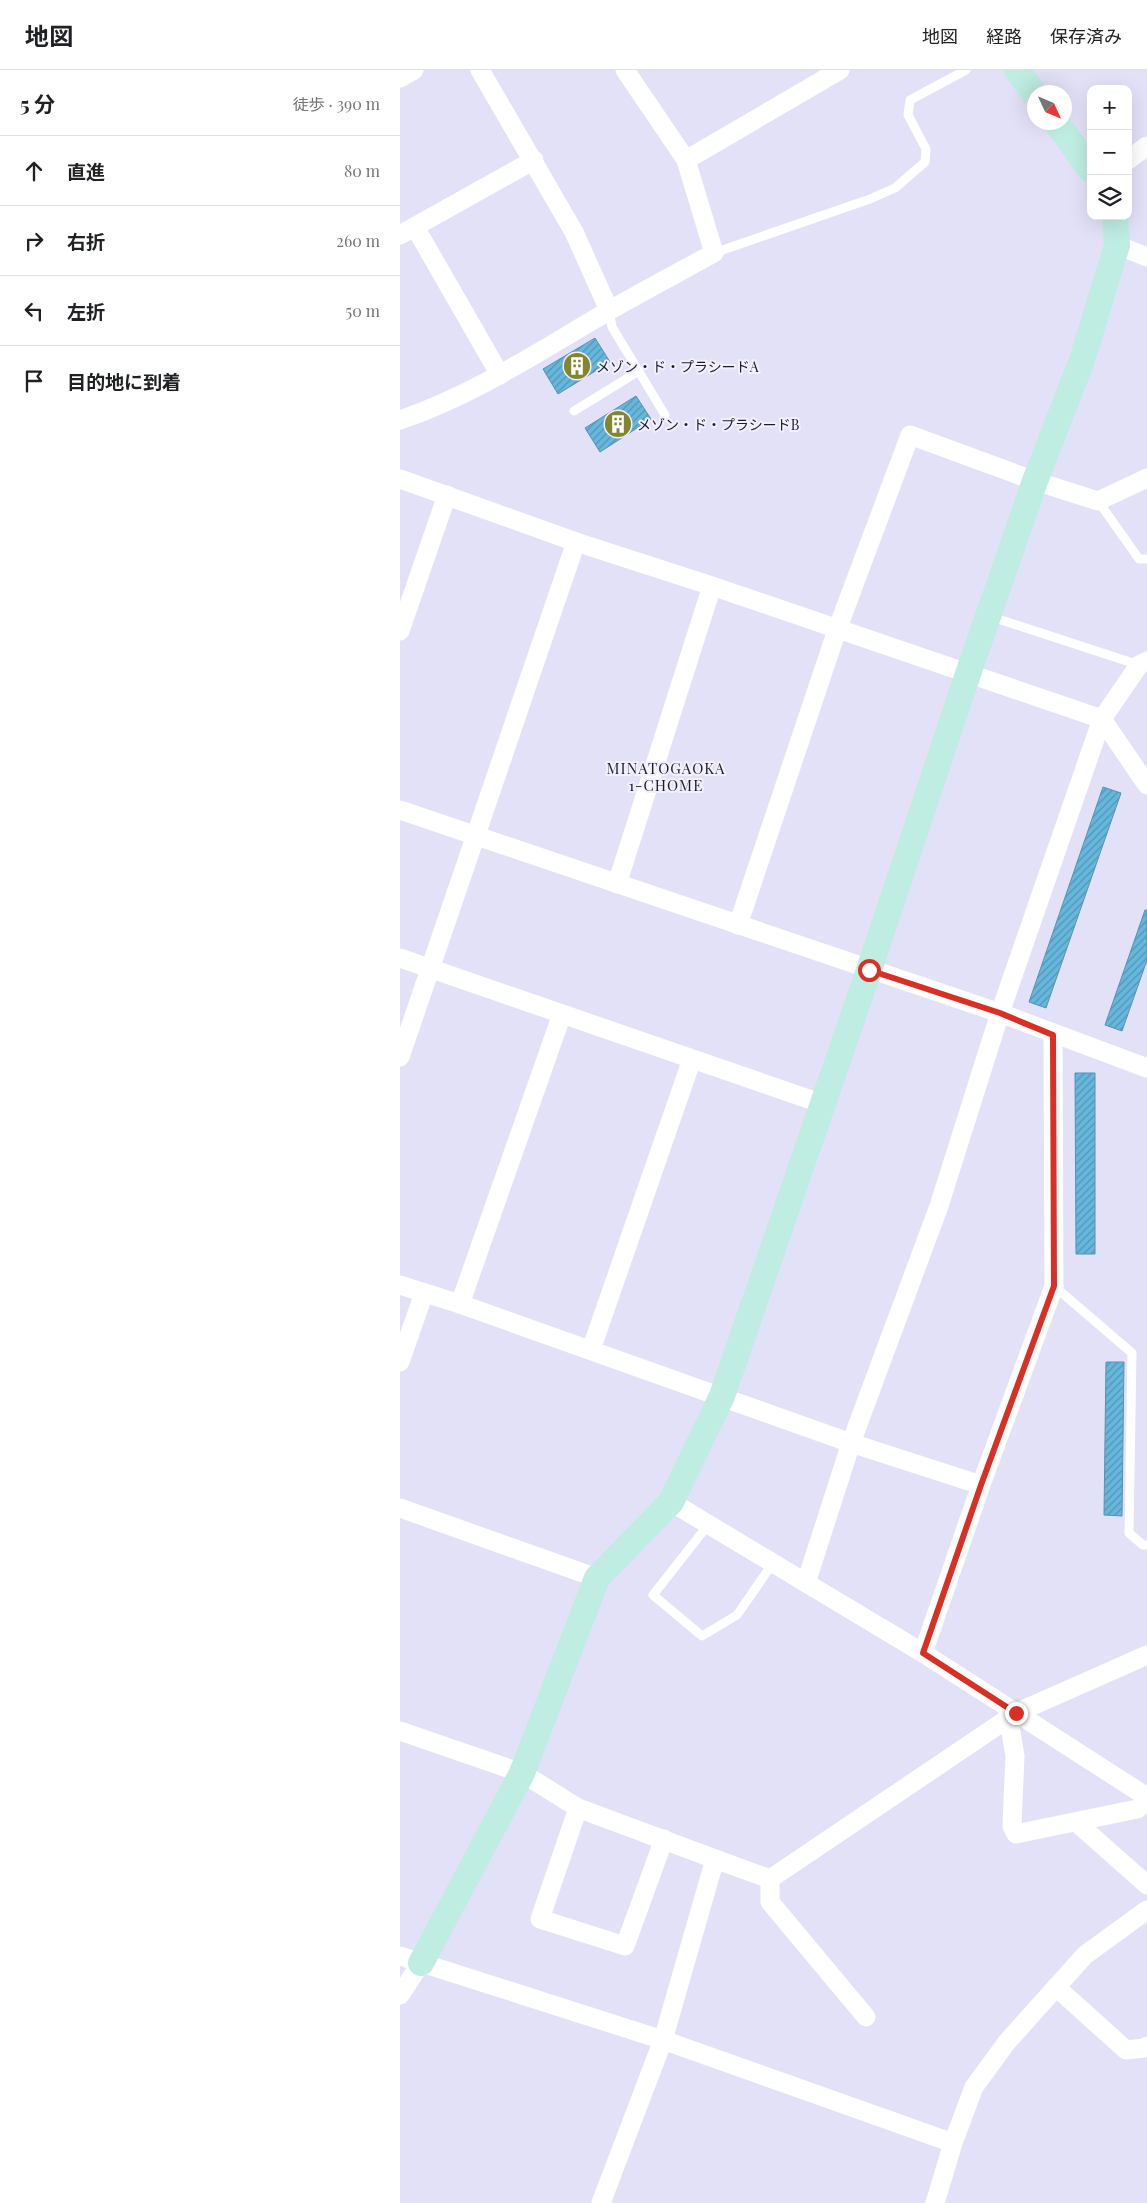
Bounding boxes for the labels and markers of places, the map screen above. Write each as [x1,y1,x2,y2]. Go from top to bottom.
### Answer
building icon: メゾン・ド・プラシードA [562,351,592,381]
place label: メゾン・ド・プラシードA [596,357,759,376]
building icon: メゾン・ド・プラシードB [603,409,633,439]
place label: メゾン・ド・プラシードB [637,415,800,434]

